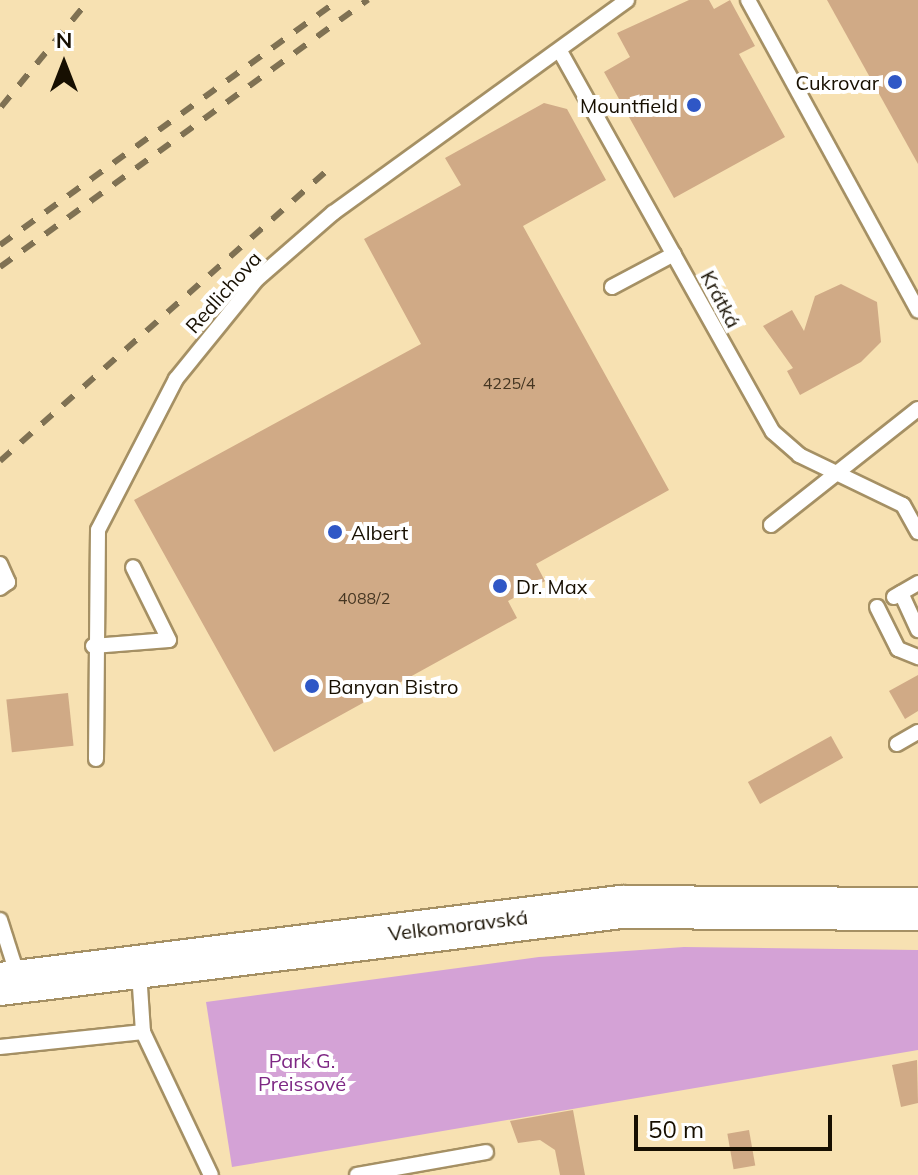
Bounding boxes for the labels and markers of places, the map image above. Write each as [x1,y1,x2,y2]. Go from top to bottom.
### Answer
place label: Cukrovar [796,70,879,94]
marker: Cukrovar [886,73,904,91]
place label: Mountfield [580,93,678,117]
marker: Mountfield [685,96,703,114]
place label: Albert [351,520,408,544]
marker: Albert [326,523,344,541]
place label: Dr. Max [516,574,587,598]
marker: Dr. Max [491,577,509,595]
place label: Banyan Bistro [328,674,458,698]
marker: Banyan Bistro [303,677,321,695]

